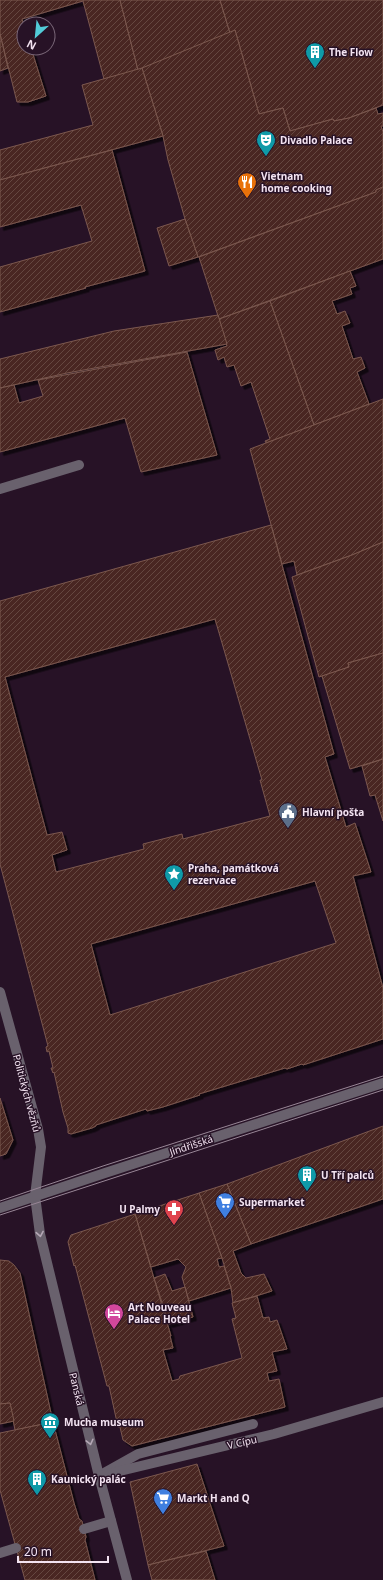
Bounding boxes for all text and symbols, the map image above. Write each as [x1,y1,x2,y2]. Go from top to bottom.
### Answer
north arrow [16,16,56,56]
text: N [24,37,39,54]
building icon: The Flow [304,41,326,69]
place label: The Flow [329,45,373,59]
theatre icon: Divadlo Palace [255,129,277,157]
place label: Divadlo Palace [280,133,352,147]
place label: Vietnam home cooking [261,169,332,195]
restaurant icon: Vietnam home cooking [236,171,258,199]
public building icon: Hlavní pošta [277,801,299,829]
place label: Hlavní pošta [302,805,364,819]
place label: Praha, památková rezervace [188,861,279,887]
place icon: Praha, památková rezervace [163,863,185,891]
street label: Politických vězňů [10,1053,44,1133]
street label: Jindřišská [167,1131,215,1159]
building icon: U Tří palců [296,1164,318,1192]
place label: U Tří palců [321,1168,374,1182]
supermarket icon: Supermarket [214,1191,236,1219]
place label: Supermarket [239,1195,305,1209]
pharmacy icon: U Palmy [163,1198,185,1226]
place label: U Palmy [119,1202,160,1216]
one-way arrow [36,1231,44,1238]
place label: Art Nouveau Palace Hotel [128,1300,191,1326]
hotel icon: Art Nouveau Palace Hotel [103,1302,125,1330]
street label: Panská [66,1371,88,1407]
museum icon: Mucha museum [39,1411,61,1439]
place label: Mucha museum [64,1415,144,1429]
street label: V Cípu [226,1432,258,1452]
one-way arrow [86,1439,94,1446]
building icon: Kaunický palác [26,1468,48,1496]
place label: Kaunický palác [51,1472,126,1486]
supermarket icon: Markt H and Q [152,1487,174,1515]
place label: Markt H and Q [177,1491,250,1505]
scale bar [18,1538,108,1564]
text: 20 m [24,1543,52,1560]

